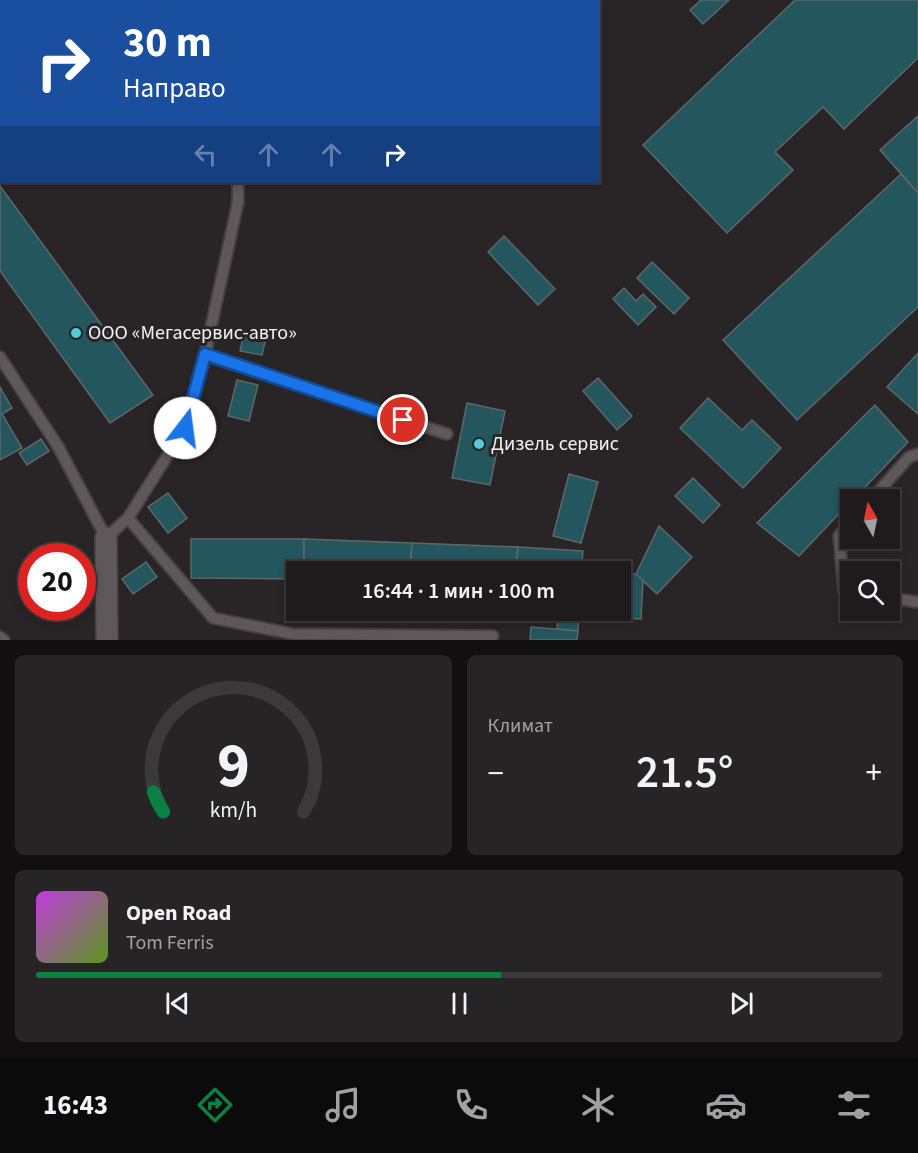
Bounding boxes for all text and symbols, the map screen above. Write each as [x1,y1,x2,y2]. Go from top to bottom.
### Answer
text: 30 m [123,13,212,73]
icon: right [24,24,102,102]
text: Направо [123,69,226,108]
icon: left [189,138,222,171]
icon: ahead [252,138,285,171]
icon: ahead [315,138,348,171]
icon: right [378,138,411,171]
place label: ООО «Мегасервис-авто» [88,319,297,347]
marker: ООО «Мегасервис-авто» [69,326,83,340]
pin [377,394,428,445]
position arrow [153,396,217,460]
icon: arrive [386,403,419,436]
place label: Дизель сервис [491,430,619,458]
marker: Дизель сервис [472,437,486,451]
north arrow [840,489,900,549]
map controls [840,489,900,621]
speed limit sign: 20 [18,543,96,621]
button: search [840,561,900,621]
text: 16:44 · 1 мин · 100 m [362,575,555,607]
text: Климат [488,712,553,740]
text: 9 [217,722,250,811]
text: 21.5° [636,741,733,805]
text: − [488,750,504,797]
text: + [866,750,882,797]
text: km/h [209,795,257,826]
text: Open Road [126,897,231,929]
text: Tom Ferris [126,929,214,957]
icon: previous [161,987,194,1020]
icon: pause [443,987,476,1020]
icon: next [725,987,758,1020]
icon: directions [194,1084,236,1126]
icon: music [322,1084,364,1126]
icon: phone [450,1084,492,1126]
icon: climate [577,1084,619,1126]
icon: car [705,1084,747,1126]
icon: filters [833,1084,875,1126]
text: 16:43 [43,1086,108,1125]

